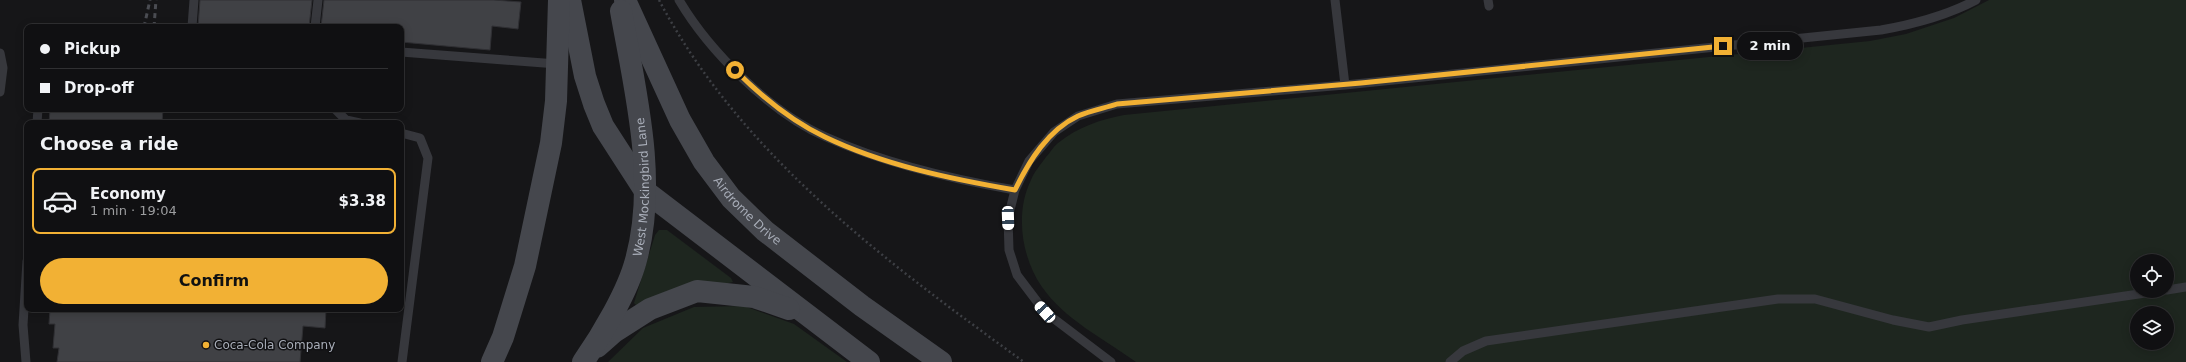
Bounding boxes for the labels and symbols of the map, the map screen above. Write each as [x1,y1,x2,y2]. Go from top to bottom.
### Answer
callout: 2 min [1737,32,1803,60]
route end [1714,37,1732,55]
route start [726,61,744,79]
street label: West Mockingbird Lane [630,117,652,258]
street label: Airdrome Drive [711,174,784,248]
car [1002,206,1014,230]
car [1033,299,1057,325]
place label: Coca-Cola Company [214,338,335,352]
marker: Coca-Cola Company [201,340,211,350]

